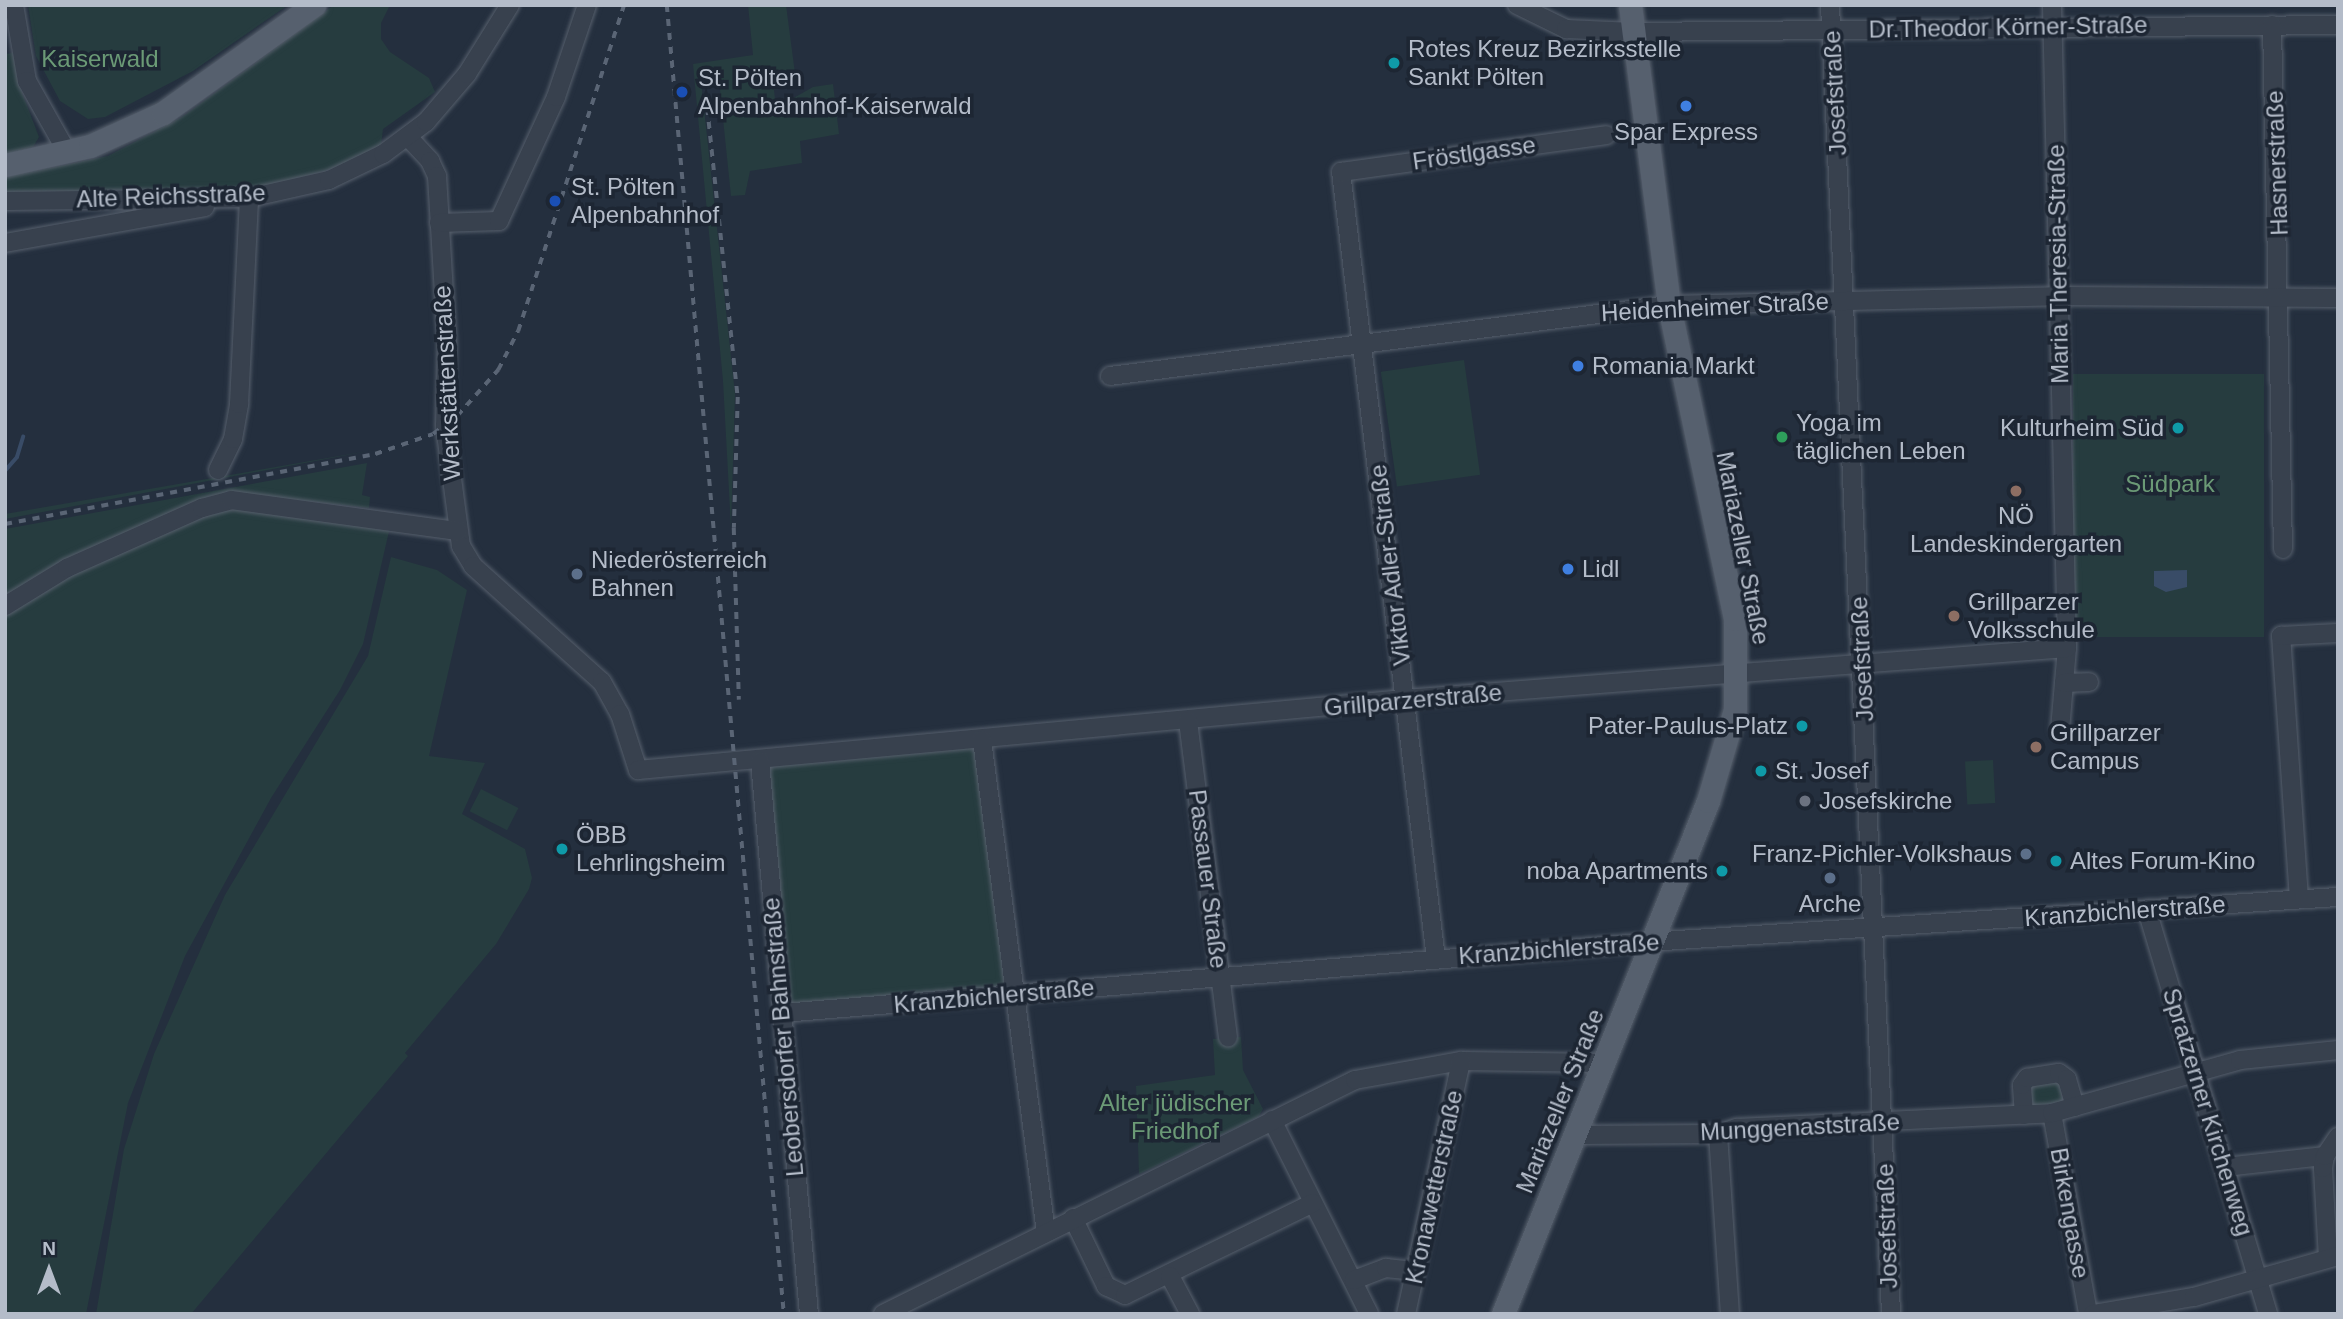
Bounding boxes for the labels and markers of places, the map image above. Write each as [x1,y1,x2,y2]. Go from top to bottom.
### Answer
place label: Rotes Kreuz Bezirksstelle Sankt Pölten [1408,35,1681,91]
marker: Rotes Kreuz Bezirksstelle Sankt Pölten [1386,55,1402,71]
place label: St. Pölten Alpenbahnhof-Kaiserwald [698,64,972,120]
marker: St. Pölten Alpenbahnhof-Kaiserwald [672,82,692,102]
marker: Spar Express [1678,98,1694,114]
place label: Spar Express [1614,118,1758,146]
place label: St. Pölten Alpenbahnhof [571,173,719,229]
marker: St. Pölten Alpenbahnhof [545,191,565,211]
place label: Romania Markt [1592,352,1755,380]
marker: Romania Markt [1570,358,1586,374]
place label: Yoga im täglichen Leben [1796,409,1965,465]
place label: Kulturheim Süd [2000,414,2164,442]
marker: Kulturheim Süd [2170,420,2186,436]
marker: Yoga im täglichen Leben [1774,429,1790,445]
marker: NÖ Landeskindergarten [2008,483,2024,499]
place label: NÖ Landeskindergarten [1910,502,2122,558]
place label: Niederösterreich Bahnen [591,546,767,602]
place label: Lidl [1582,555,1619,583]
marker: Lidl [1560,561,1576,577]
marker: Niederösterreich Bahnen [569,566,585,582]
place label: Grillparzer Volksschule [1968,588,2095,644]
marker: Grillparzer Volksschule [1946,608,1962,624]
place label: Pater-Paulus-Platz [1588,712,1788,740]
marker: Pater-Paulus-Platz [1794,718,1810,734]
place label: Grillparzer Campus [2050,719,2161,775]
marker: Grillparzer Campus [2028,739,2044,755]
place label: St. Josef [1775,757,1868,785]
marker: St. Josef [1753,763,1769,779]
place label: Josefskirche [1819,787,1952,815]
marker: Josefskirche [1797,793,1813,809]
place label: ÖBB Lehrlingsheim [576,821,725,877]
place label: Franz-Pichler-Volkshaus [1752,840,2012,868]
marker: ÖBB Lehrlingsheim [554,841,570,857]
marker: Franz-Pichler-Volkshaus [2018,846,2034,862]
place label: Altes Forum-Kino [2070,847,2255,875]
marker: Altes Forum-Kino [2048,853,2064,869]
place label: noba Apartments [1525,857,1708,885]
marker: noba Apartments [1714,863,1730,879]
marker: Arche [1822,870,1838,886]
place label: Arche [1799,890,1861,918]

